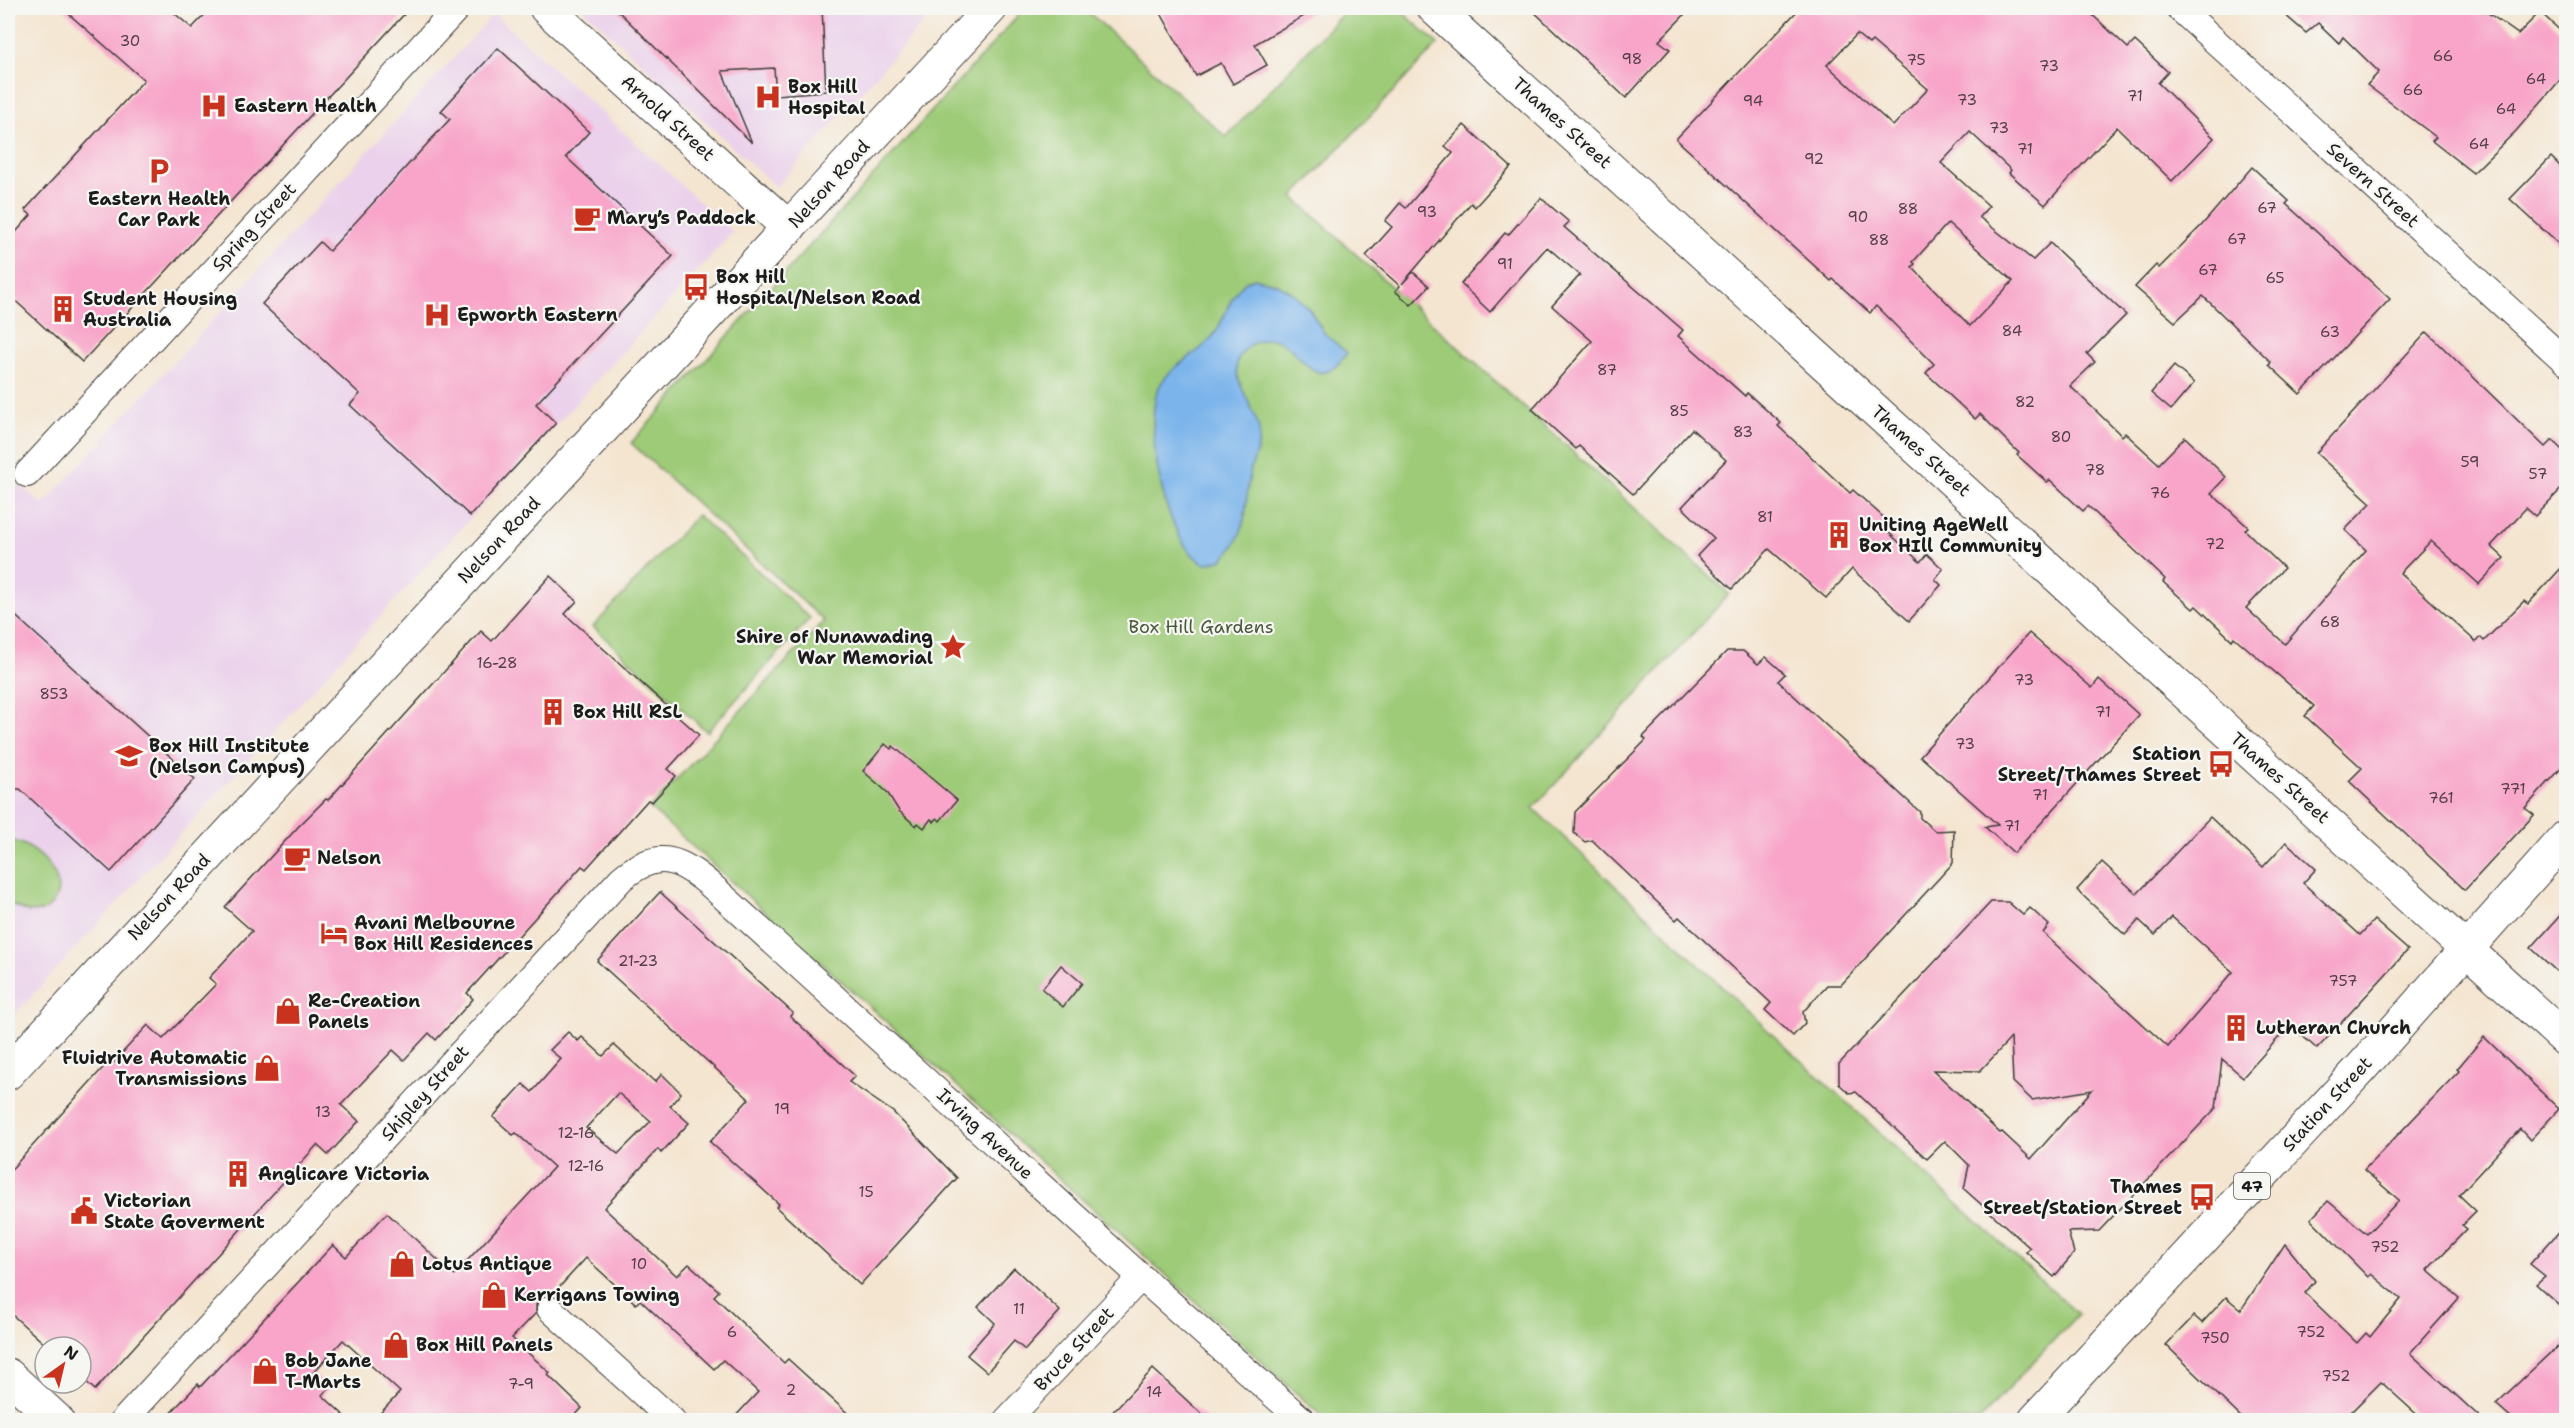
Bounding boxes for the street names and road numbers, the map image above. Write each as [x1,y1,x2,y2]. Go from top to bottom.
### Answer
street label: Arnold Street [616,70,720,167]
street label: Thames Street [1507,72,1617,174]
street label: Nelson Road [783,135,875,233]
street label: Severn Street [2322,137,2425,233]
street label: Spring Street [207,177,301,277]
street label: Thames Street [1866,400,1976,502]
street label: Nelson Road [452,491,546,589]
street label: Thames Street [2225,727,2335,829]
street label: Nelson Road [122,848,216,946]
street label: Shipley Street [376,1040,474,1146]
street label: Station Street [2277,1051,2377,1157]
street label: Irving Avenue [932,1083,1038,1185]
road number: 47 [2234,1173,2270,1199]
street label: Bruce Street [1029,1302,1119,1396]

